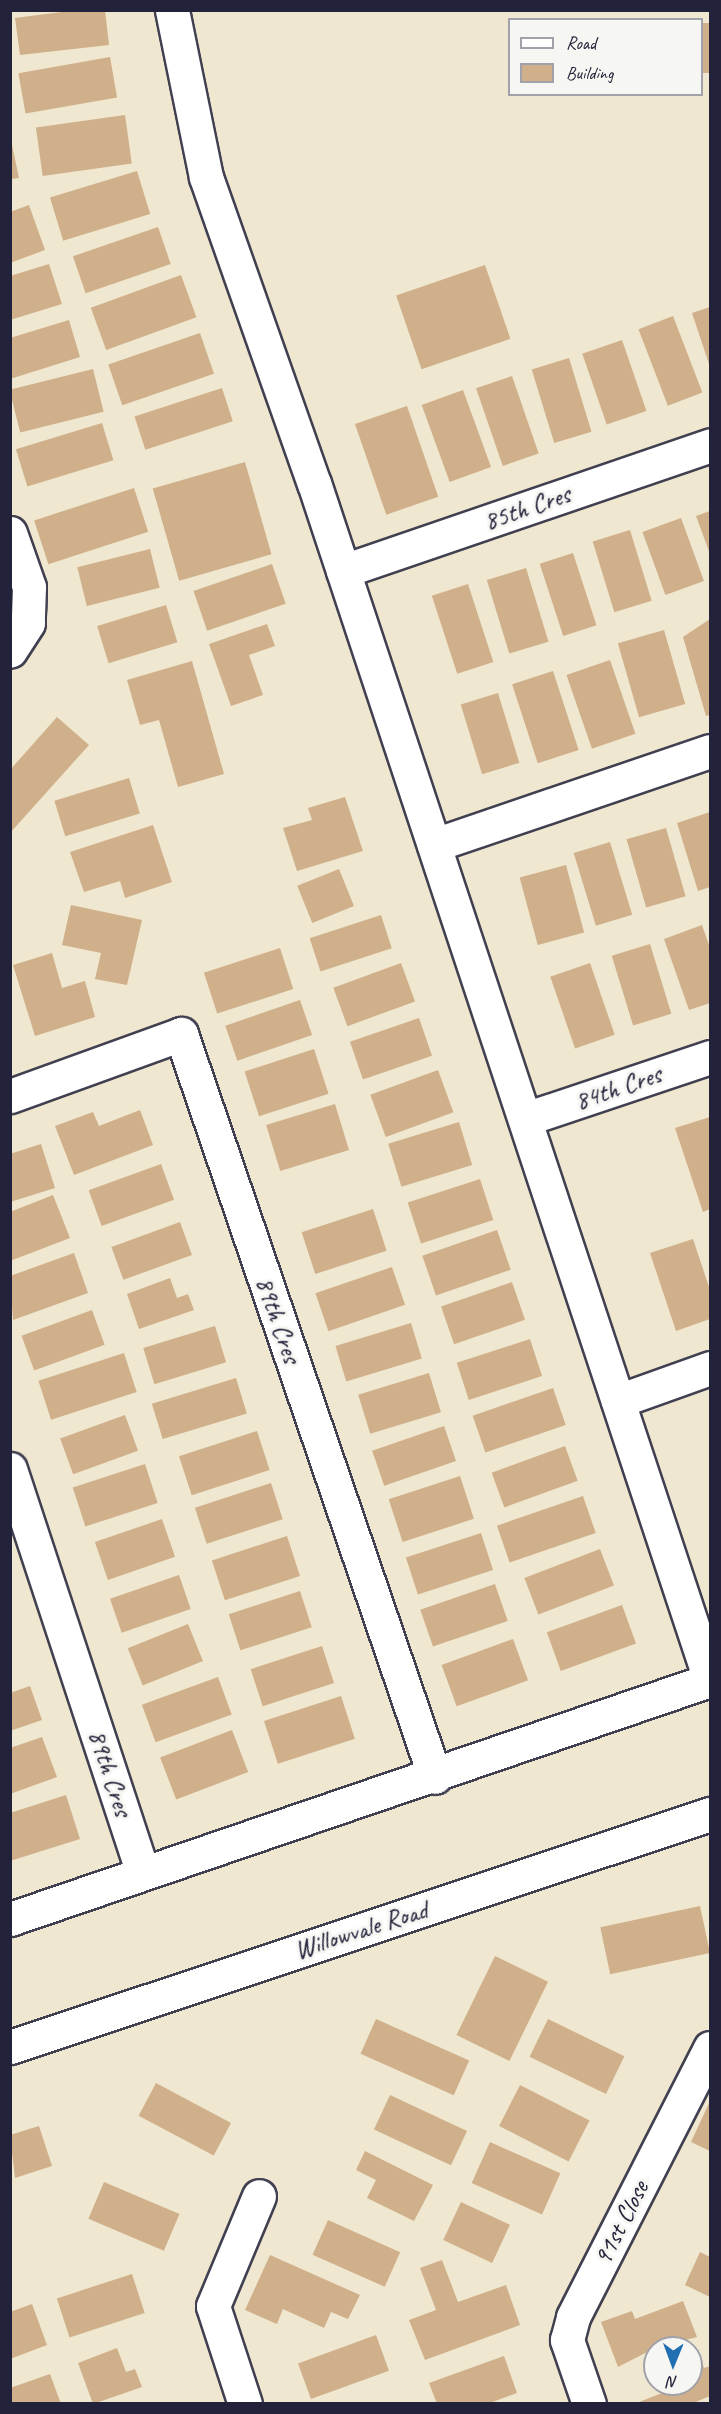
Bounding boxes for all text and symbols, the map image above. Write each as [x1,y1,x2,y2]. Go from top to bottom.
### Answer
legend [508,18,703,96]
text: Road [566,32,596,54]
text: Building [566,62,613,84]
street label: 85th Cres [480,479,574,537]
street label: 84th Cres [571,1059,665,1117]
street label: 89th Cres [249,1273,307,1367]
street label: 89th Cres [81,1726,139,1820]
street label: Willowvale Road [291,1894,431,1966]
street label: 91st Close [587,2176,655,2270]
north arrow [643,2336,703,2396]
text: N [668,2372,678,2392]

